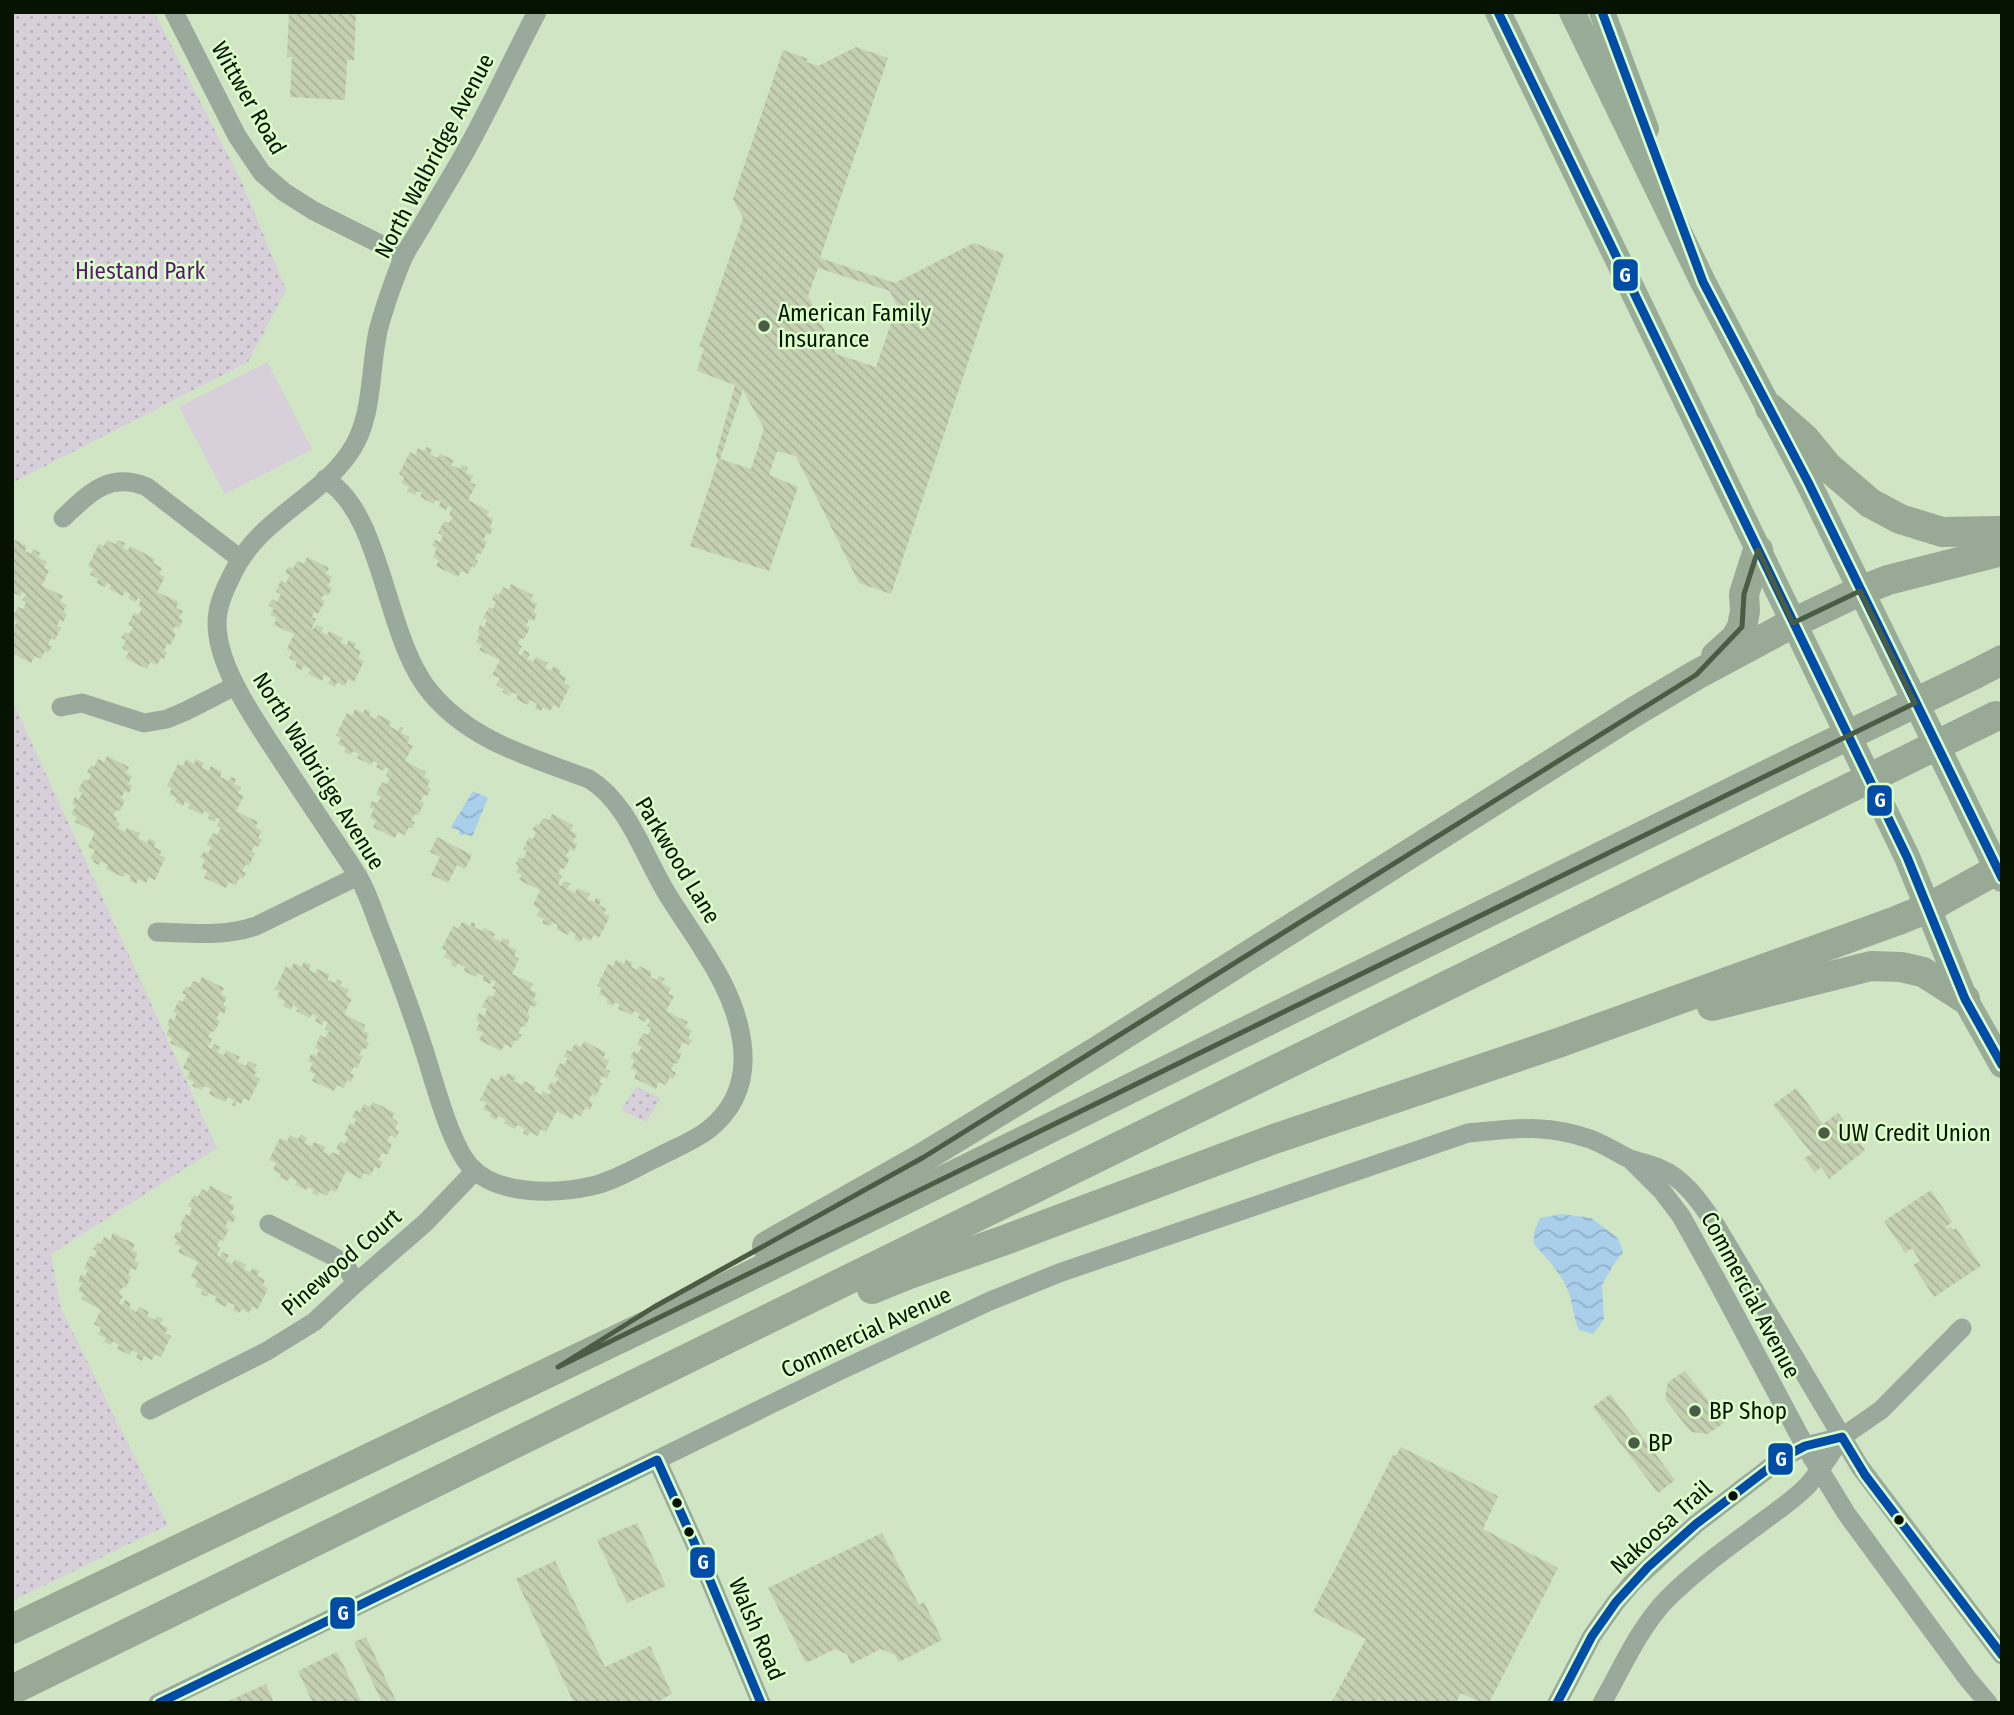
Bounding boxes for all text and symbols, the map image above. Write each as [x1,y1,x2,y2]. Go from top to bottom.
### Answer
street label: Wittwer Road [205,37,293,159]
street label: North Walbridge Avenue [368,49,500,263]
park label: Hiestand Park [75,257,205,285]
line badge: G [1612,258,1639,292]
text: G [1619,264,1631,287]
place label: American Family Insurance [778,299,932,353]
marker: American Family Insurance [756,318,772,334]
street label: North Walbridge Avenue [247,667,391,875]
line badge: G [1866,784,1893,817]
text: G [1874,789,1886,812]
street label: Parkwood Lane [629,792,727,928]
place label: UW Credit Union [1838,1119,1991,1147]
marker: UW Credit Union [1816,1125,1832,1141]
street label: Pinewood Court [276,1202,407,1322]
street label: Commercial Avenue [1695,1207,1807,1383]
street label: Commercial Avenue [776,1280,956,1384]
place label: BP Shop [1709,1397,1787,1425]
marker: BP Shop [1687,1403,1703,1419]
place label: BP [1648,1429,1673,1457]
marker: BP [1626,1435,1642,1451]
line badge: G [1767,1442,1794,1476]
text: G [1775,1448,1787,1471]
street label: Nakoosa Trail [1605,1474,1717,1580]
unlabelled marker [1726,1489,1740,1503]
unlabelled marker [670,1496,684,1510]
unlabelled marker [1892,1513,1906,1527]
unlabelled marker [682,1525,696,1539]
line badge: G [689,1546,716,1579]
text: G [697,1551,709,1574]
street label: Walsh Road [723,1574,791,1684]
line badge: G [329,1596,356,1630]
text: G [337,1602,349,1625]

